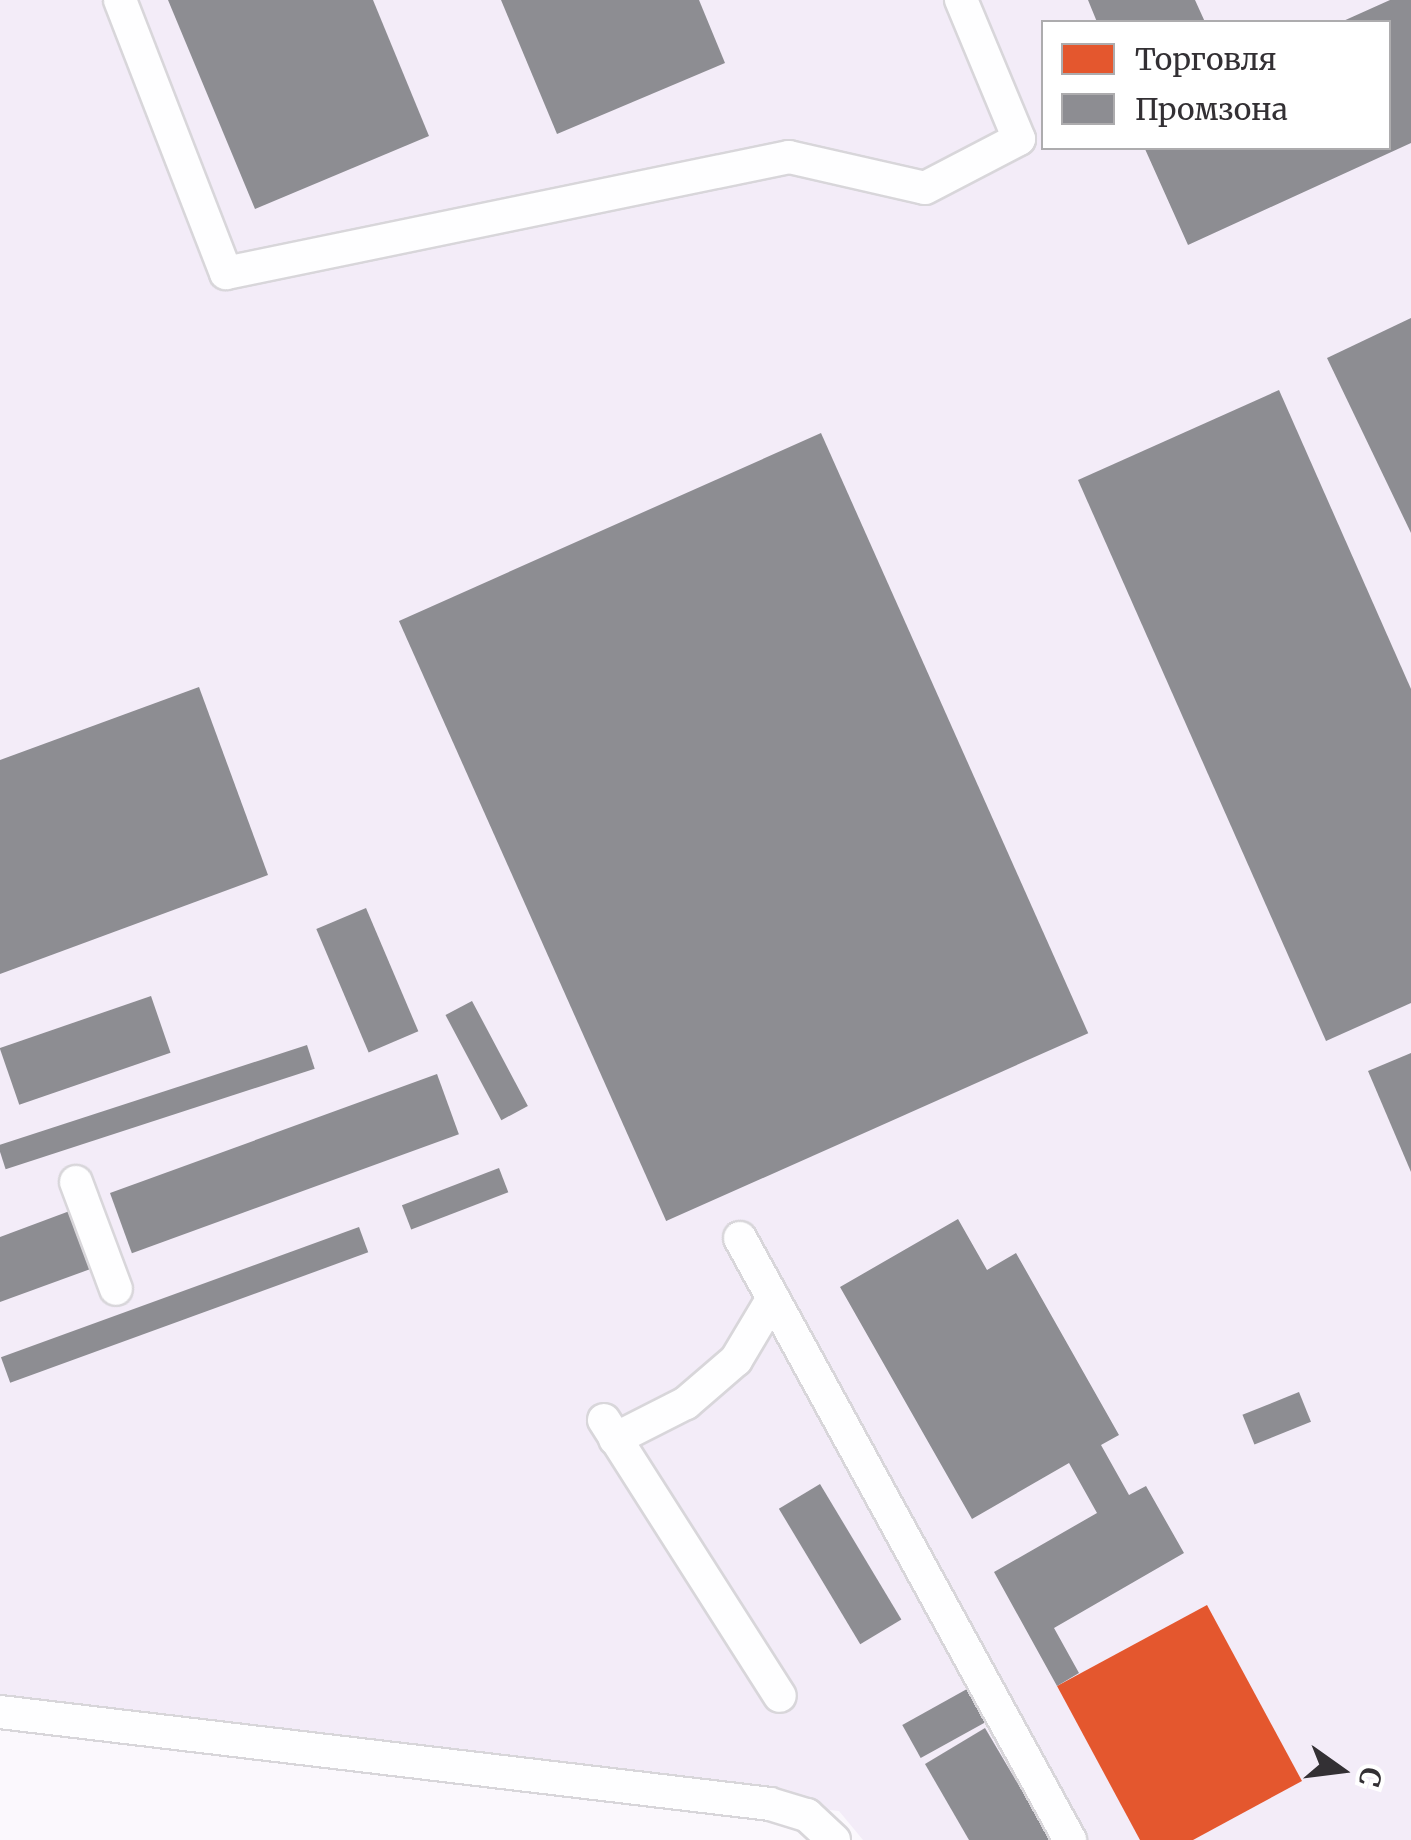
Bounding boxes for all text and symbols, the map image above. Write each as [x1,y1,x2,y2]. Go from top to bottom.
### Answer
legend [1041,20,1391,150]
text: Торговля [1135,40,1277,78]
text: Промзона [1135,90,1288,128]
north arrow [1291,1720,1391,1820]
text: С [1350,1764,1390,1791]

